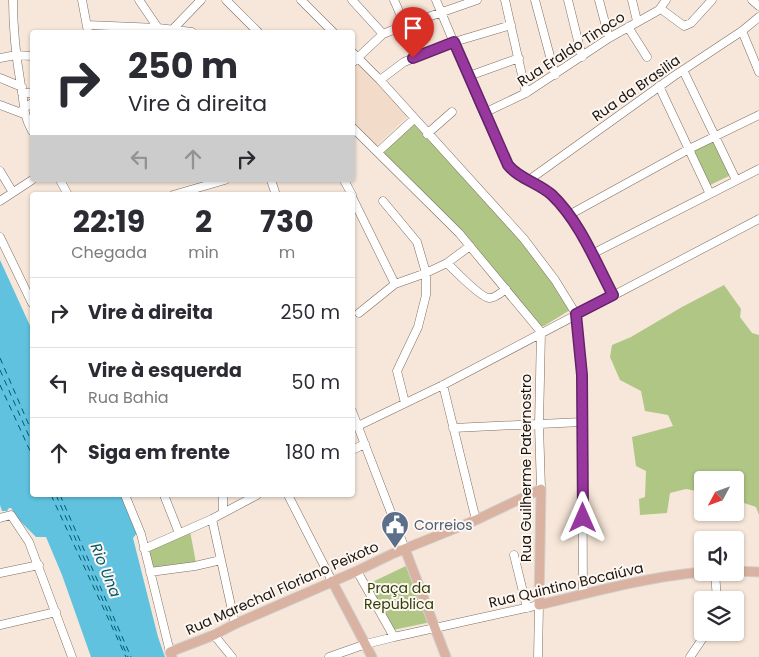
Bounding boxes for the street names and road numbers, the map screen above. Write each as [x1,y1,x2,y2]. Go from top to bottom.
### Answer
street label: Rua Eraldo Tinoco [513,7,629,91]
street label: Rua da Brasilia [588,50,684,126]
street label: Rua Guilherme Paternostro [516,374,536,562]
street label: Rua Marechal Floriano Peixoto [182,536,382,640]
street label: Rua Quintino Bocaiúva [487,557,645,613]

